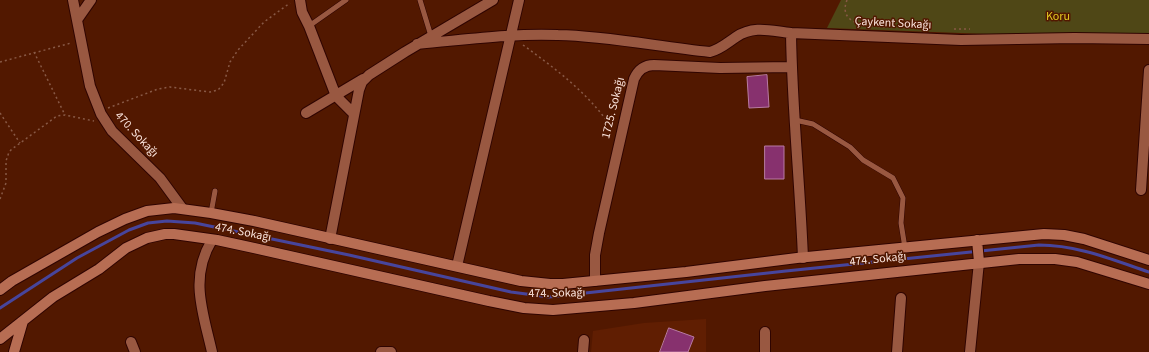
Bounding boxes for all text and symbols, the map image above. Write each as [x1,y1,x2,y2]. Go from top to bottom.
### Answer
park label: Koru [1046,10,1070,24]
street label: Çaykent Sokağı [854,15,932,33]
street label: 1725. Sokağı [599,76,629,140]
street label: 470. Sokağı [111,109,161,161]
street label: 474. Sokağı [214,220,272,246]
street label: 474. Sokağı [849,250,907,270]
street label: 474. Sokağı [528,286,586,302]

